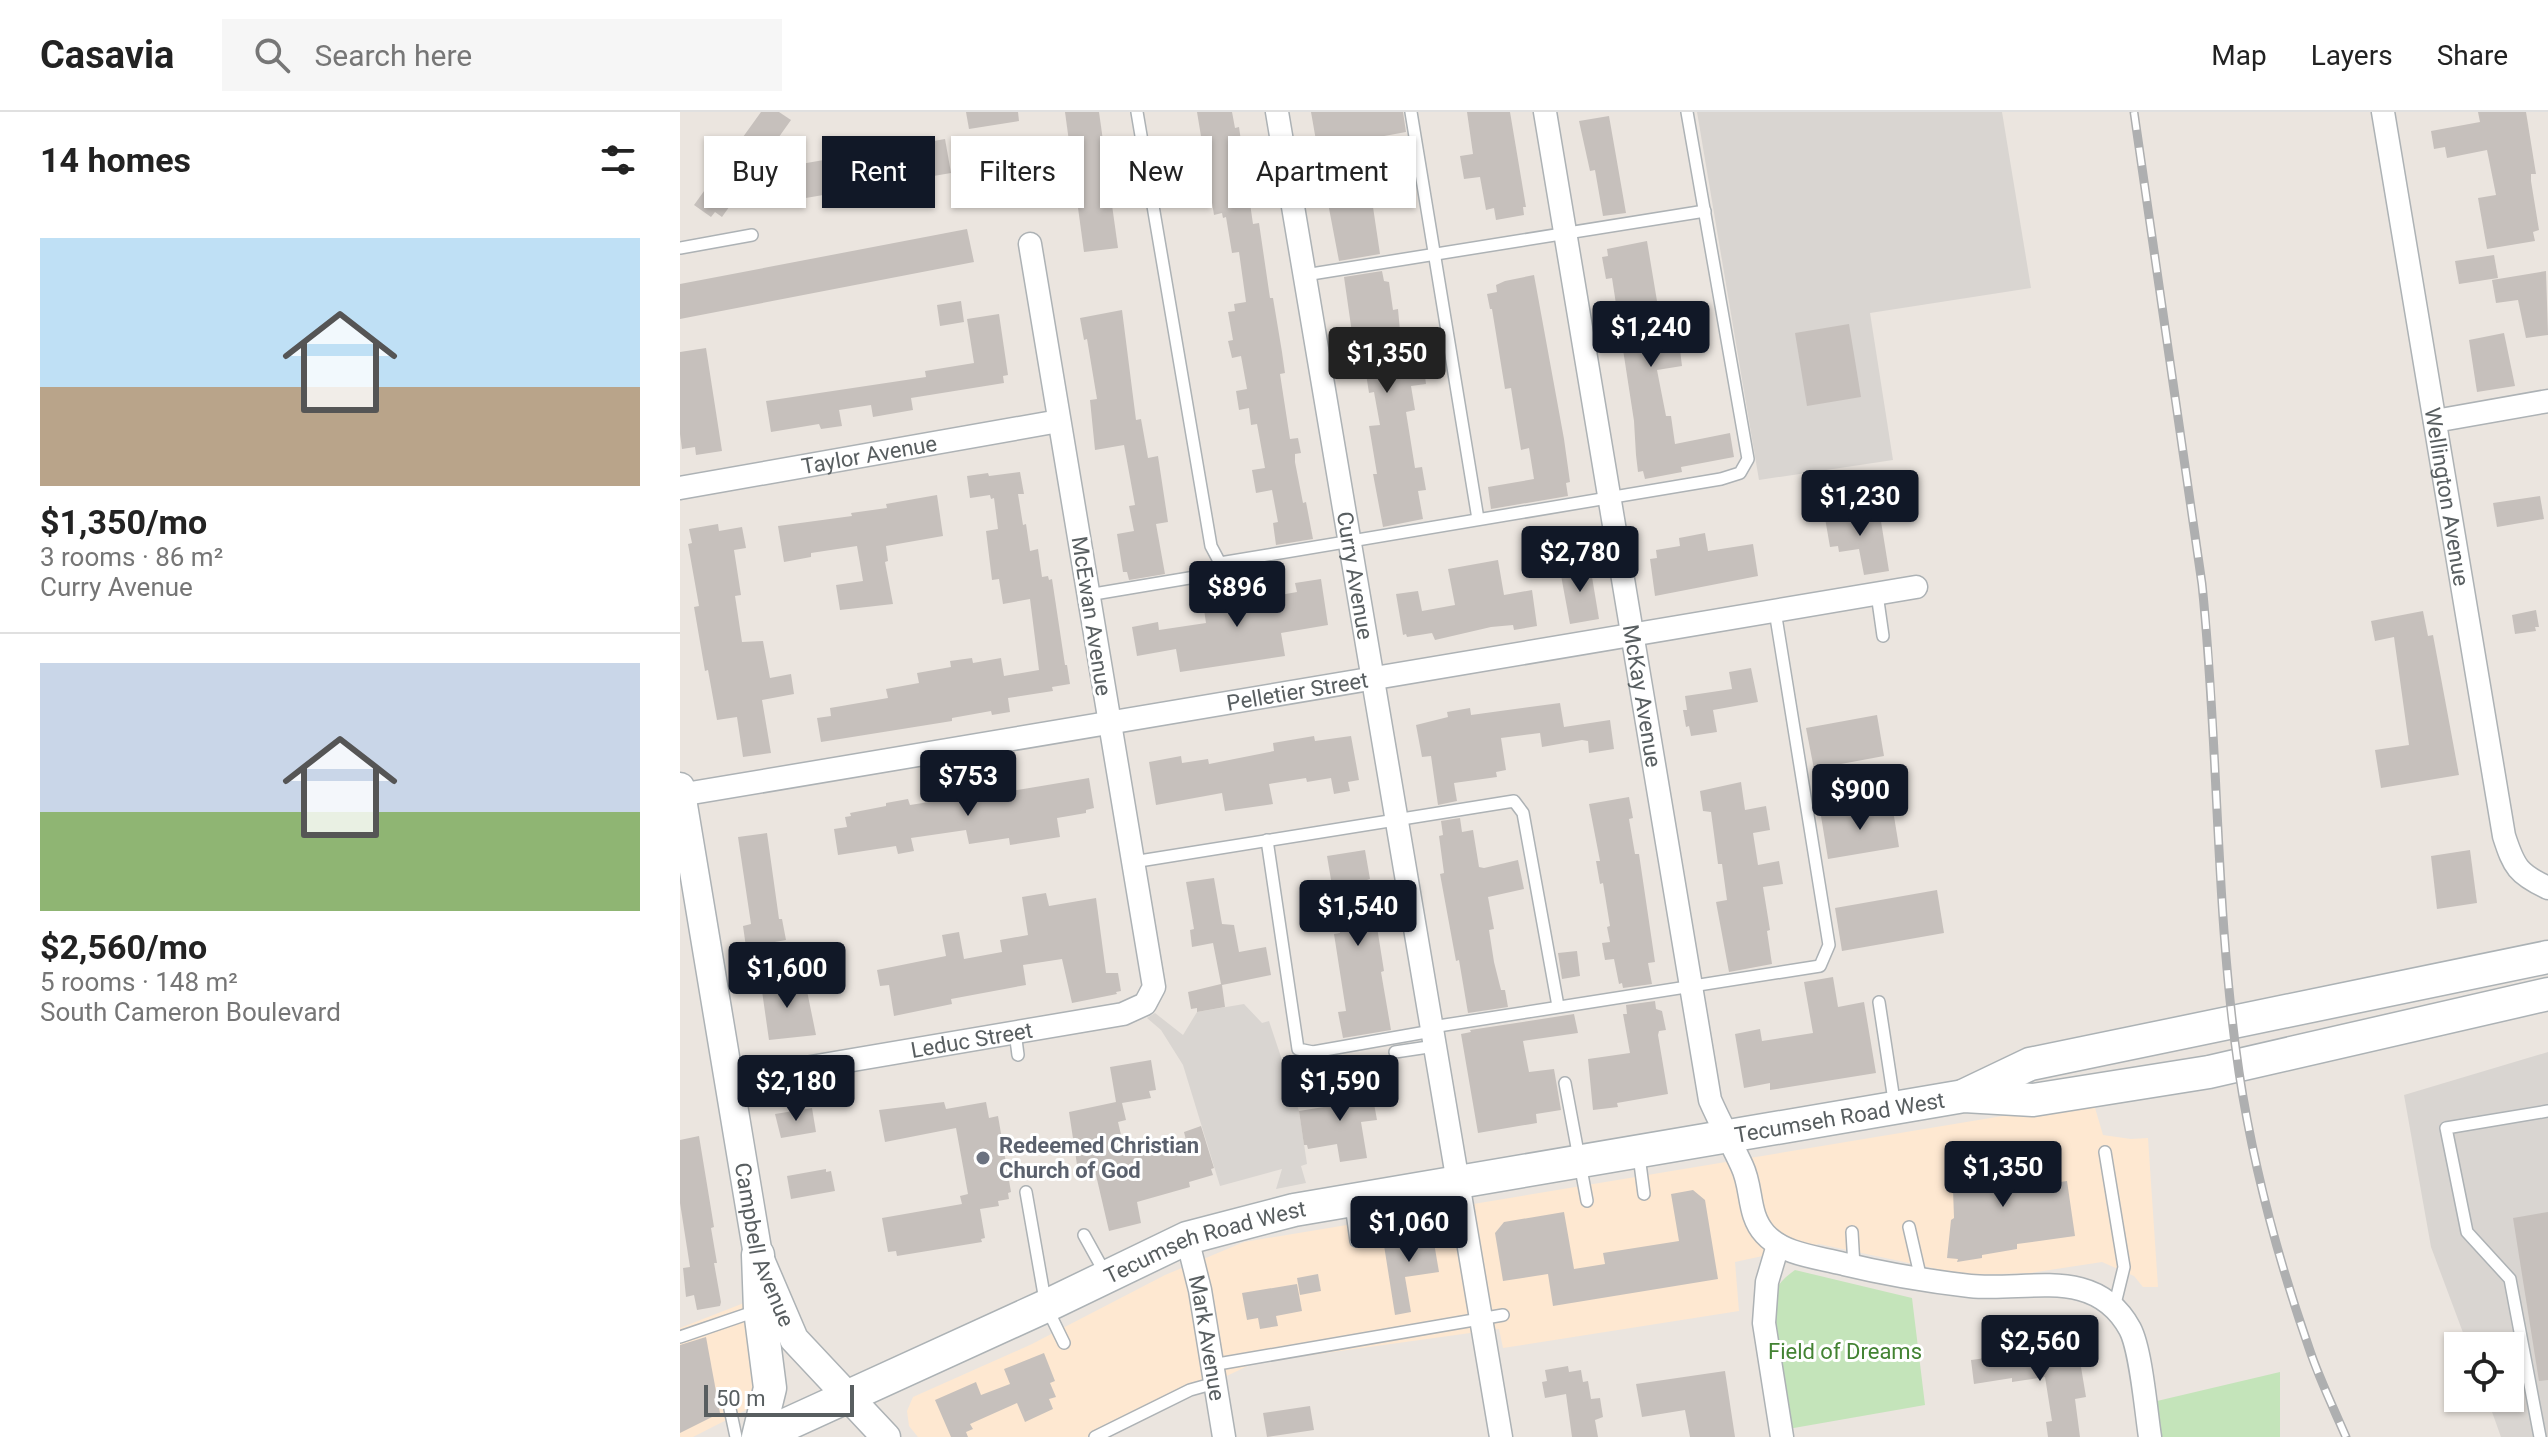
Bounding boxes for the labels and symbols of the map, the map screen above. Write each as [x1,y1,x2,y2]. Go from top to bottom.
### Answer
pin: $1,240 [1586,301,1716,369]
pin: $1,350 [1322,327,1452,395]
street label: Wellington Avenue [2420,406,2474,588]
street label: Taylor Avenue [800,431,939,479]
pin: $1,230 [1795,470,1925,538]
street label: Curry Avenue [1332,510,1378,641]
pin: $2,780 [1515,526,1645,594]
street label: McEwan Avenue [1067,535,1116,698]
pin: $896 [1190,561,1284,629]
street label: McKay Avenue [1618,623,1666,769]
street label: Pelletier Street [1225,667,1370,716]
pin: $753 [921,750,1015,818]
pin: $900 [1813,764,1907,832]
pin: $1,540 [1293,880,1423,948]
pin: $1,600 [722,942,852,1010]
street label: Leduc Street [909,1018,1034,1063]
pin: $2,180 [731,1055,861,1123]
pin: $1,590 [1275,1055,1405,1123]
street label: Tecumseh Road West [1733,1088,1947,1148]
place label: Redeemed Christian Church of God [999,1133,1199,1183]
pin: $1,350 [1938,1141,2068,1209]
marker: Redeemed Christian Church of God [974,1149,992,1167]
street label: Campbell Avenue [730,1161,799,1331]
street label: Tecumseh Road West [1100,1196,1308,1289]
pin: $1,060 [1344,1196,1474,1264]
street label: Mark Avenue [1184,1272,1230,1403]
pin: $2,560 [1975,1315,2105,1383]
park label: Field of Dreams [1768,1339,1922,1364]
scale bar [704,1381,854,1417]

